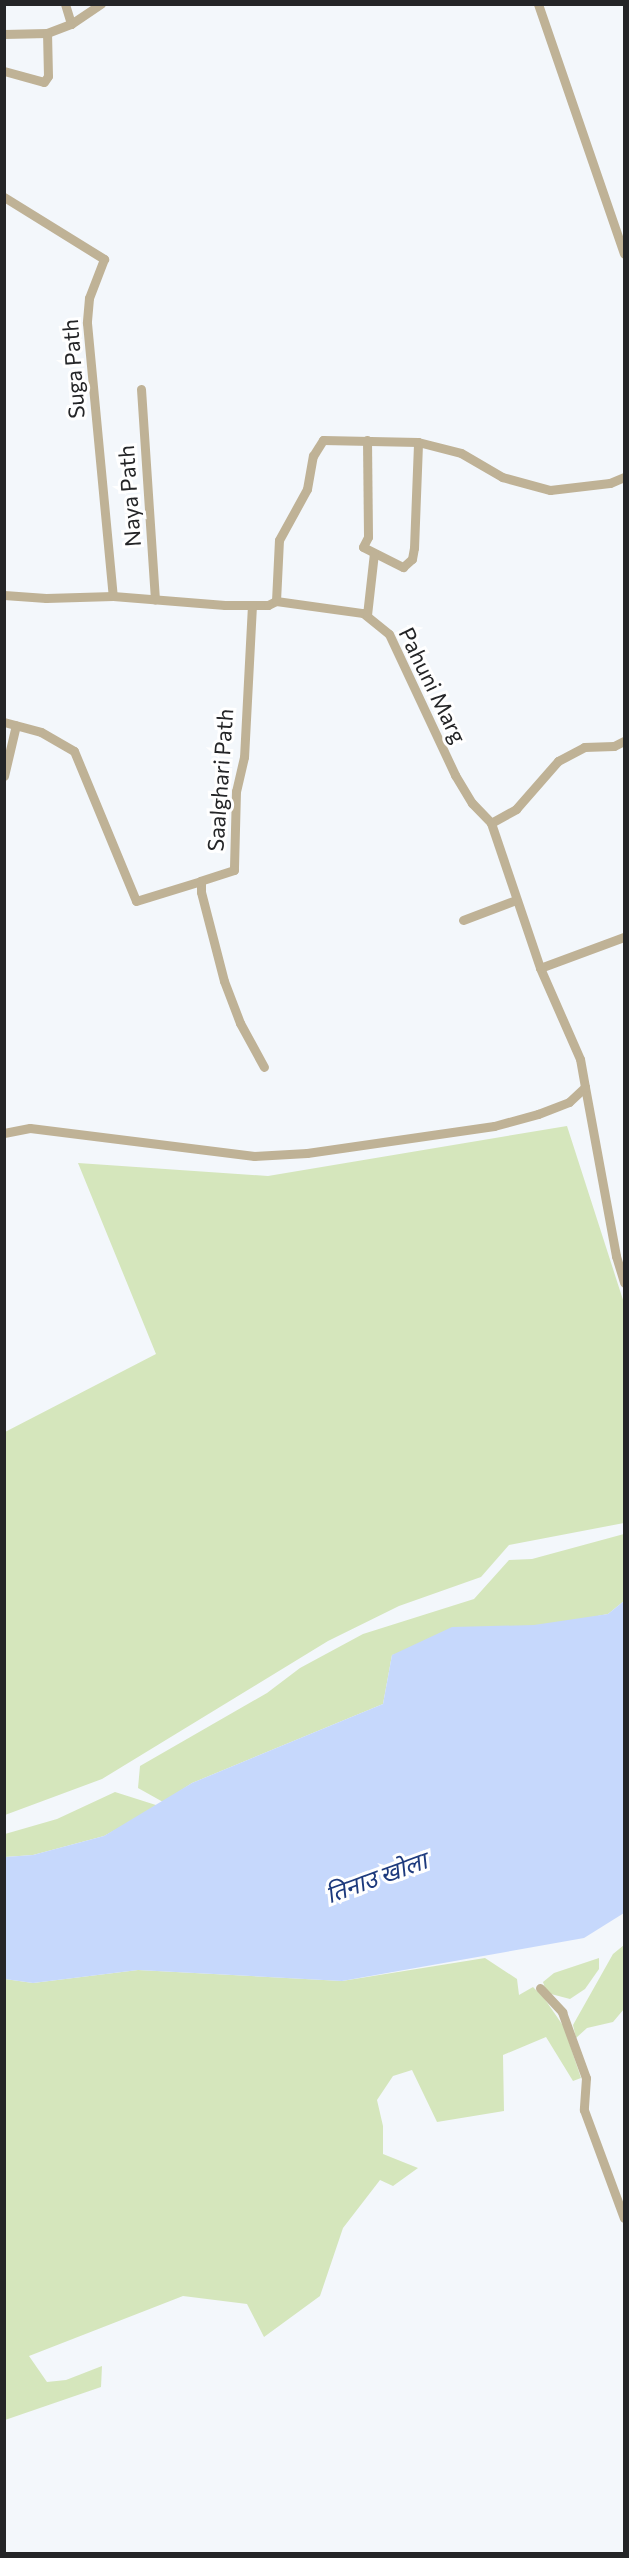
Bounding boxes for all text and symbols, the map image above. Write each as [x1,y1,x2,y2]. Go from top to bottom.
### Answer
street label: Suga Path [56,318,90,420]
street label: Naya Path [112,444,146,548]
street label: Pahuni Marg [394,623,472,747]
street label: Saalghari Path [202,708,238,852]
water label: तिनाउ खोला [321,1845,431,1909]

